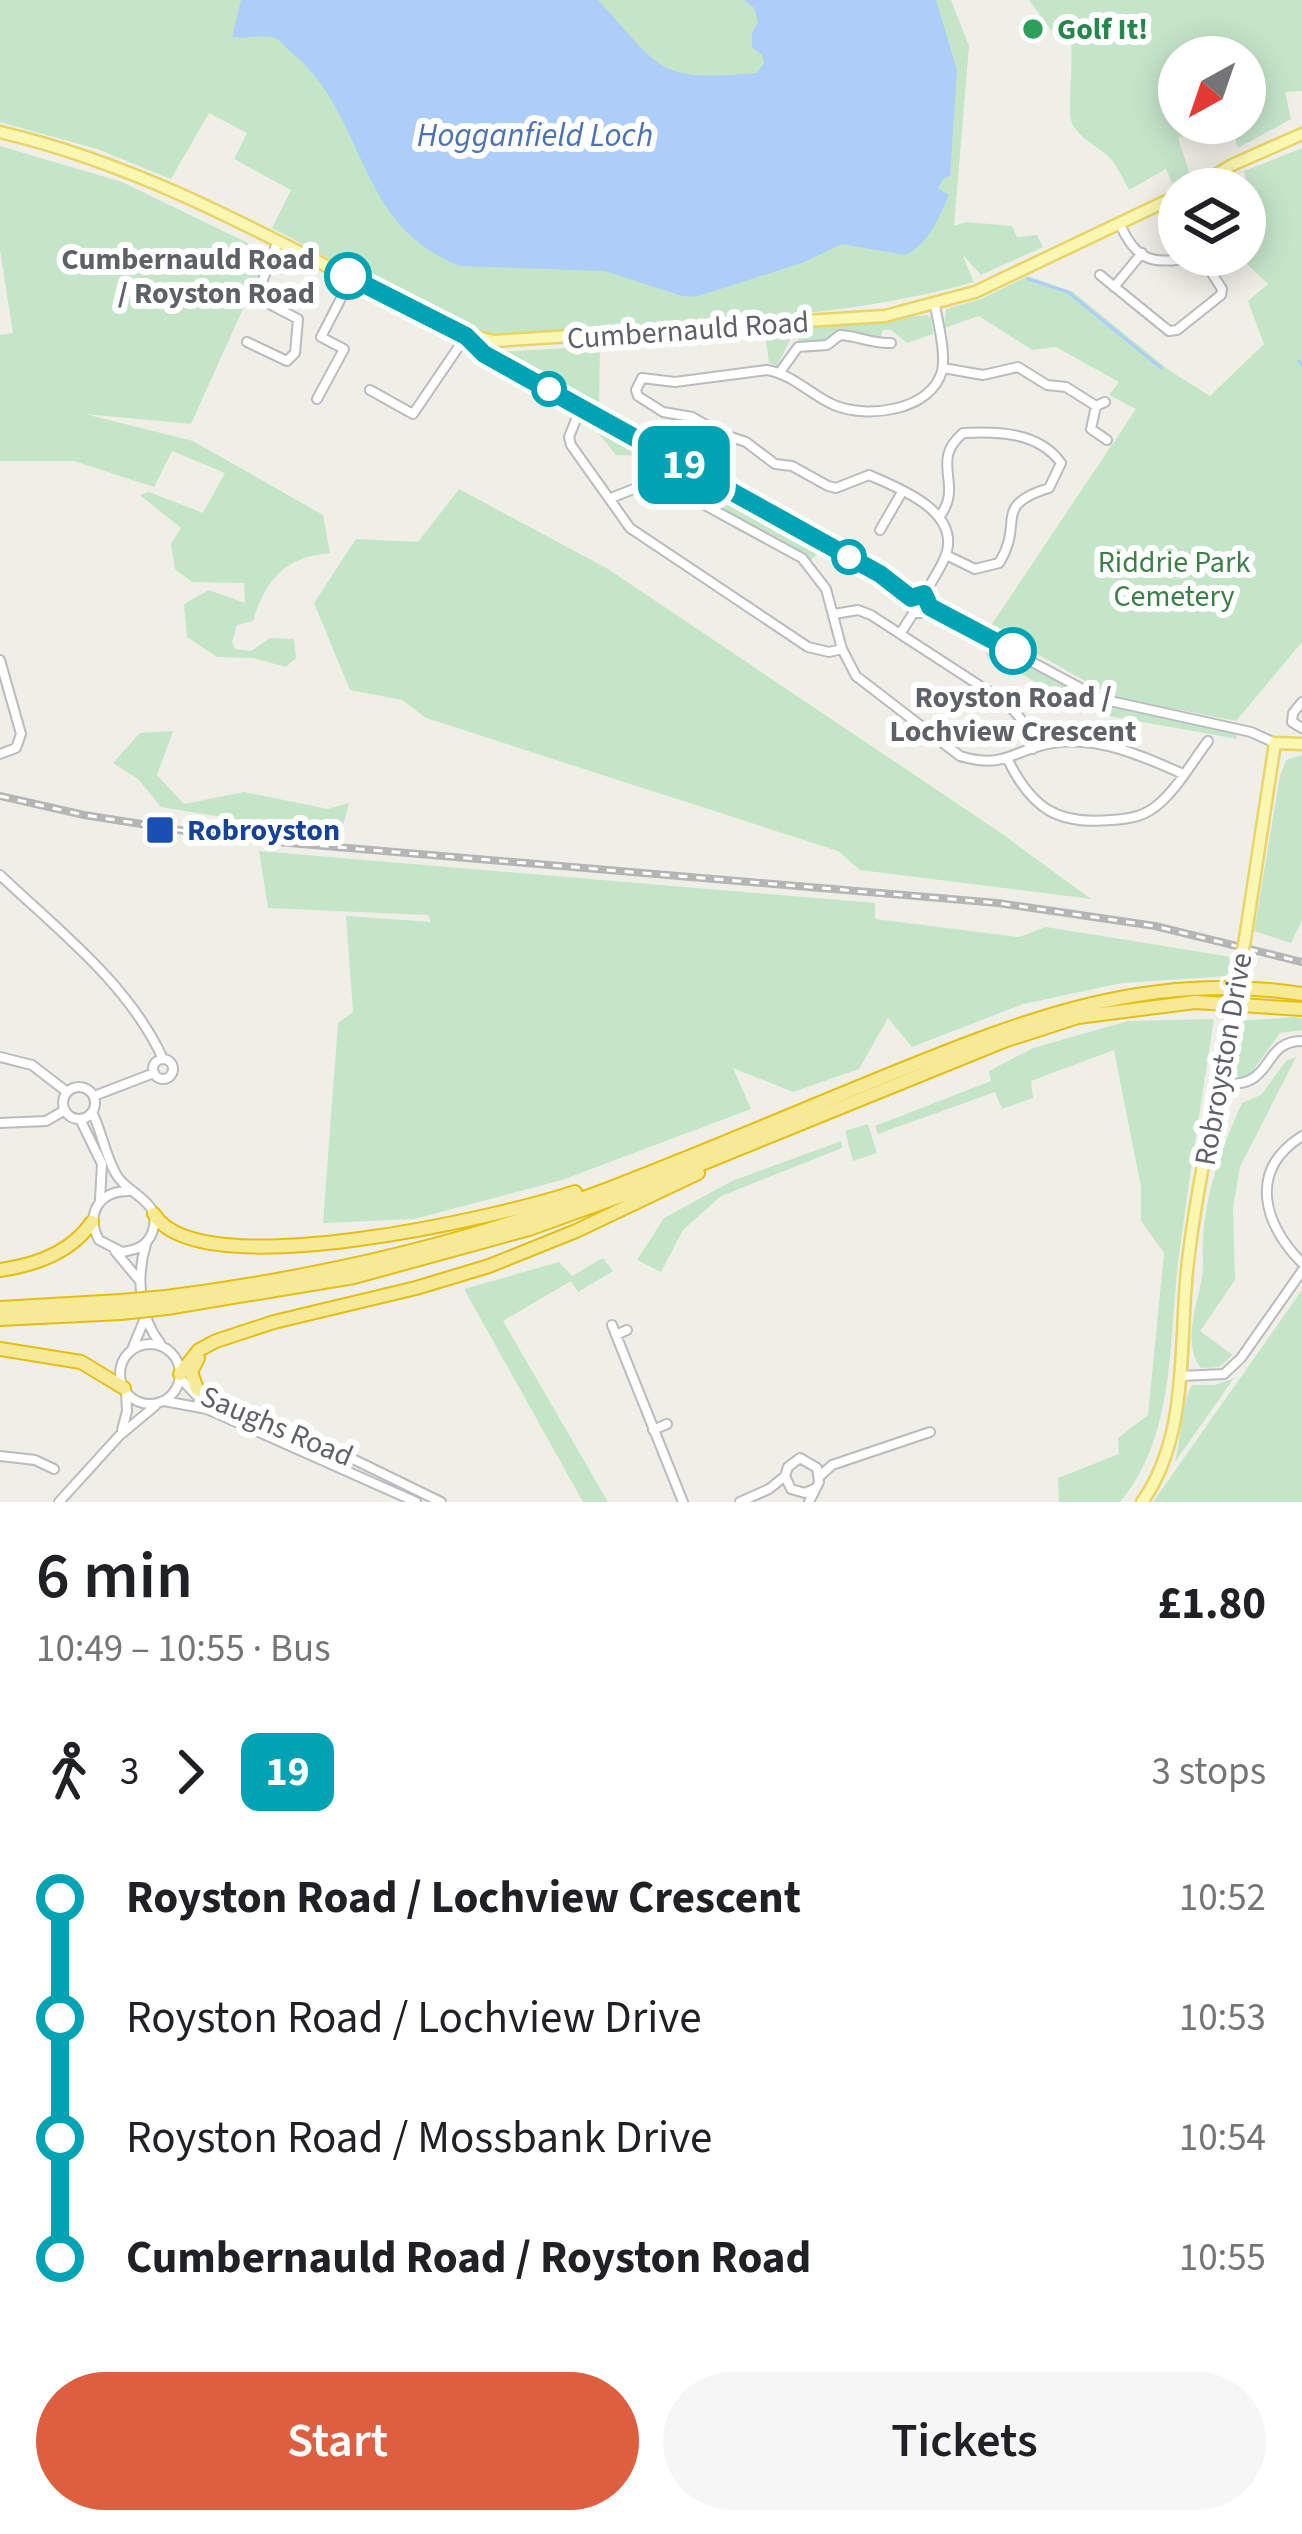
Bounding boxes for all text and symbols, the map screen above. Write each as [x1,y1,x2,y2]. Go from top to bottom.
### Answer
place label: Golf It! [1057,8,1148,51]
marker: Golf It! [1020,16,1046,42]
north arrow [1158,36,1266,144]
map controls [1158,36,1266,276]
water label: Hogganfield Loch [417,112,653,159]
button: layers [1158,168,1266,276]
place label: Cumbernauld Road / Royston Road [61,238,315,315]
marker: Cumbernauld Road / Royston Road [326,254,370,298]
street label: Cumbernauld Road [566,301,810,360]
unlabelled marker [533,373,565,405]
line badge: 19 [630,426,738,504]
text: 19 [662,435,706,495]
unlabelled marker [833,541,865,573]
park label: Riddrie Park Cemetery [1098,541,1250,618]
marker: Royston Road / Lochview Crescent [991,629,1035,673]
place label: Royston Road / Lochview Crescent [890,676,1137,753]
place label: Robroyston [187,809,340,852]
marker: Robroyston [144,814,176,846]
street label: Robroyston Drive [1184,949,1263,1169]
street label: Saughs Road [194,1375,360,1478]
text: 6 min [36,1529,193,1623]
text: £1.80 [1157,1572,1266,1636]
text: 10:49 – 10:55 · Bus [36,1621,331,1677]
icon: walk [36,1739,102,1805]
icon: forward [157,1739,223,1805]
text: 19 [265,1742,310,1802]
text: 3 [120,1744,139,1800]
text: 3 stops [1152,1744,1266,1800]
text: Royston Road / Lochview Crescent [126,1866,801,1930]
text: 10:52 [1179,1870,1266,1926]
text: Royston Road / Lochview Drive [126,1986,702,2050]
text: 10:53 [1179,1990,1266,2046]
text: Royston Road / Mossbank Drive [126,2106,712,2170]
text: 10:54 [1179,2110,1266,2166]
text: Cumbernauld Road / Royston Road [126,2226,811,2290]
text: 10:55 [1179,2230,1266,2286]
button: Start [36,2372,639,2510]
button: Tickets [663,2372,1266,2510]

